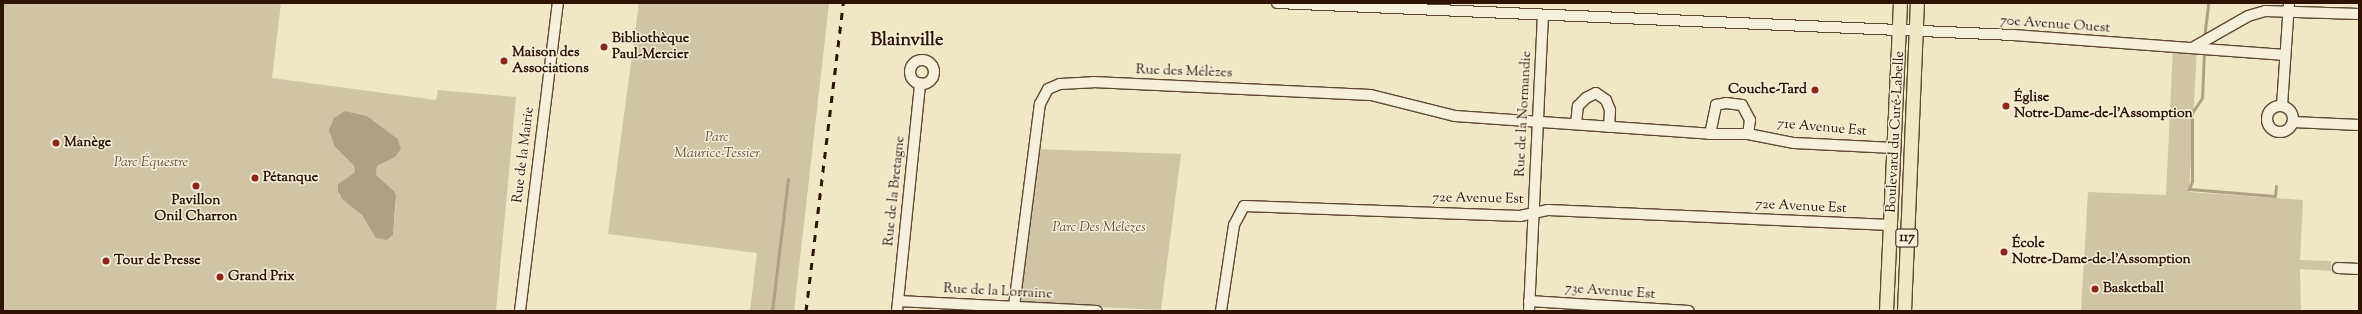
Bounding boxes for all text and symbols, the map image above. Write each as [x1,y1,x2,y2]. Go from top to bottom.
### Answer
street label: 70e Avenue Ouest [1999,13,2111,37]
district label: Blainville [871,30,943,52]
place label: Bibliothèque Paul-Mercier [612,31,689,64]
marker: Bibliothèque Paul-Mercier [599,42,609,52]
place label: Maison des Associations [512,45,589,78]
street label: Rue de la Normandie [1512,51,1536,177]
street label: Boulevard du Curé-Labelle [1883,51,1909,213]
marker: Maison des Associations [499,56,509,66]
street label: Rue des Mélèzes [1135,62,1233,82]
place label: Couche-Tard [1728,82,1807,98]
marker: Couche-Tard [1810,85,1820,95]
place label: Église Notre-Dame-de-l'Assomption [2014,90,2193,122]
marker: Église Notre-Dame-de-l'Assomption [2001,101,2011,111]
street label: Rue de la Mairie [510,106,538,204]
street label: 71e Avenue Est [1777,116,1867,140]
park label: Parc Maurice-Tessier [674,130,760,162]
place label: Manège [64,135,111,151]
street label: Rue de la Bretagne [881,135,909,247]
marker: Manège [51,138,61,148]
park label: Parc Équestre [114,155,188,171]
place label: Pétanque [263,170,318,186]
marker: Pétanque [250,173,260,183]
marker: Pavillon Onil Charron [191,181,201,191]
street label: 72e Avenue Est [1432,190,1524,208]
place label: Pavillon Onil Charron [154,193,238,226]
street label: 72e Avenue Est [1755,196,1847,218]
park label: Parc Des Mélèzes [1052,220,1146,236]
road number: 117 [1895,227,1919,249]
place label: École Notre-Dame-de-l'Assomption [2012,236,2191,268]
marker: École Notre-Dame-de-l'Assomption [1999,247,2009,257]
place label: Tour de Presse [114,253,201,269]
marker: Tour de Presse [101,256,111,266]
place label: Grand Prix [228,269,295,285]
marker: Grand Prix [215,272,225,282]
street label: 73e Avenue Est [1564,280,1656,304]
street label: Rue de la Lorraine [943,281,1053,303]
place label: Basketball [2103,281,2164,297]
marker: Basketball [2090,284,2100,294]

